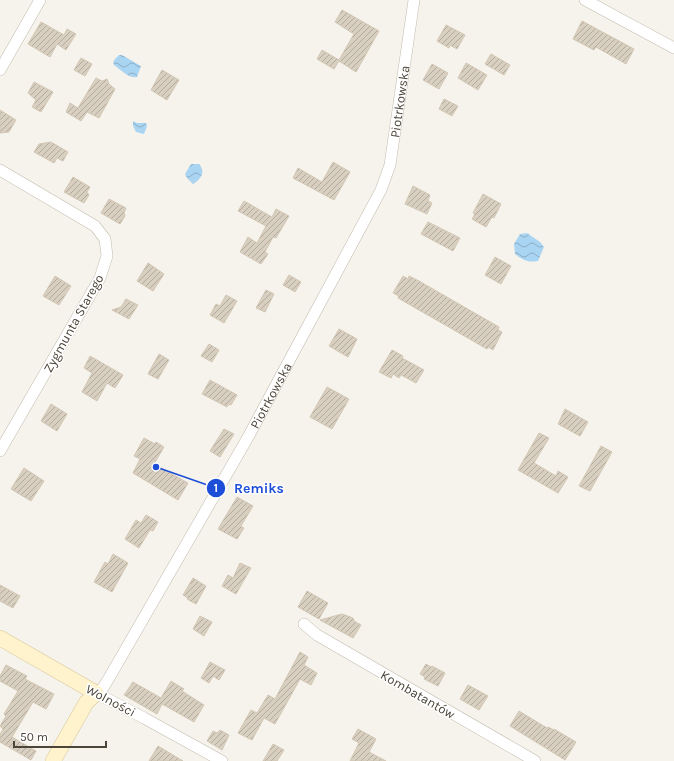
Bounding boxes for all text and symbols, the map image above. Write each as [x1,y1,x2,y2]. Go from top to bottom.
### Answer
street label: Piotrkowska [387,64,412,139]
street label: Zygmunta Starego [40,272,107,375]
street label: Piotrkowska [247,360,295,431]
callout: Remiks [206,475,292,501]
text: Remiks [234,480,284,497]
text: 1 [214,481,218,495]
street label: Kombatantów [378,667,458,722]
street label: Wolności [83,681,138,720]
scale bar [14,723,106,749]
text: 50 m [20,730,48,744]

